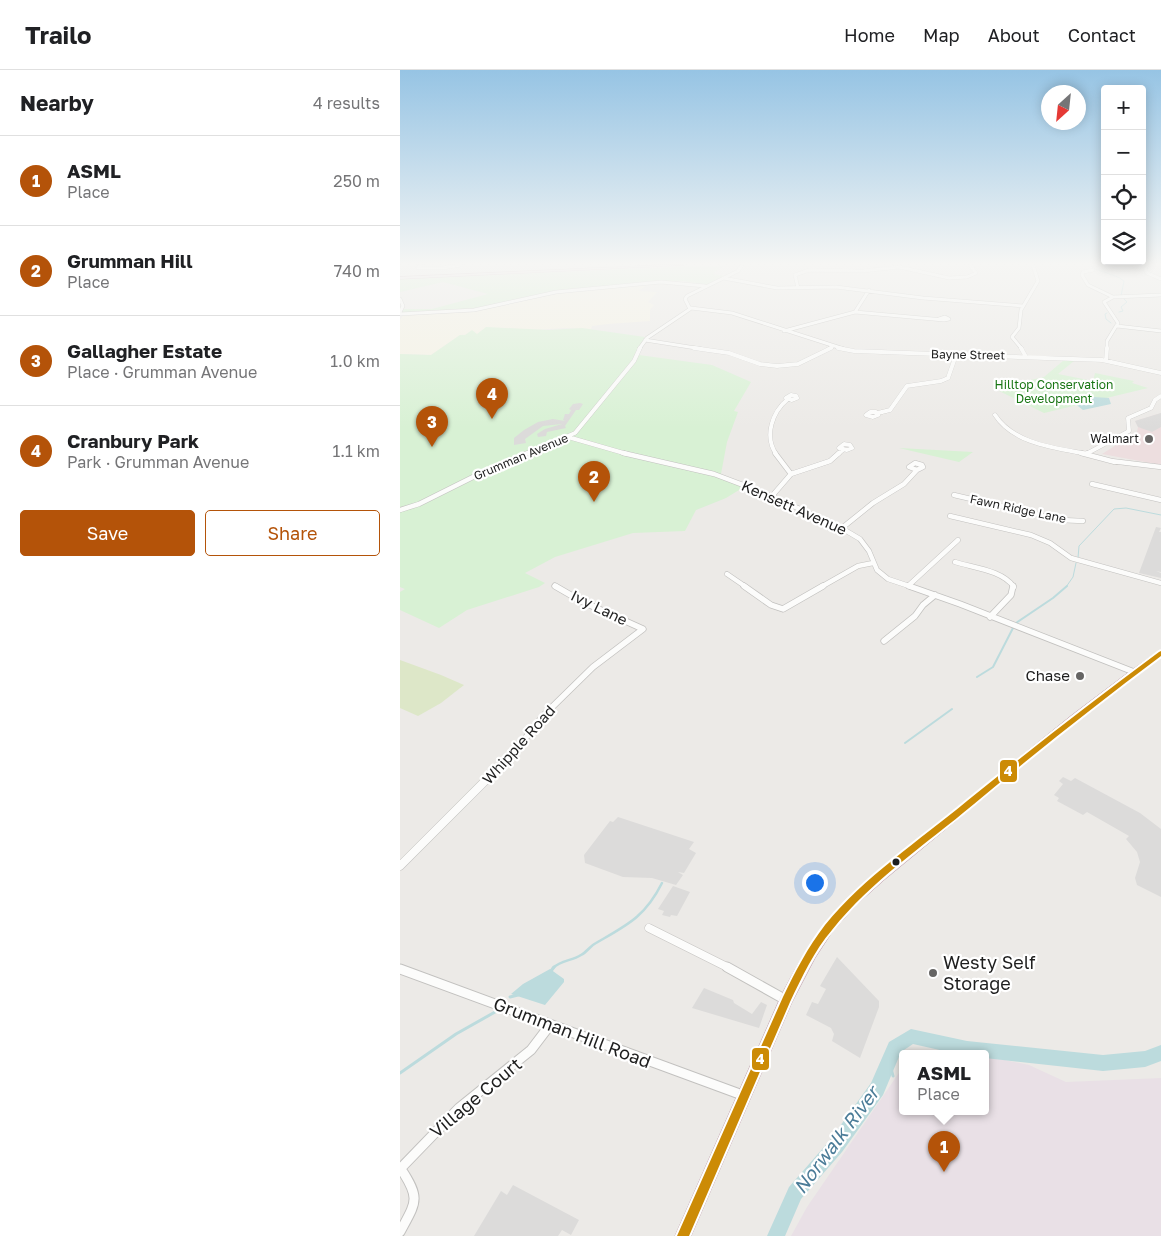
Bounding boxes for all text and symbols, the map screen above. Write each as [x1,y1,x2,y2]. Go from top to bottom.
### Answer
text: Trailo [25,20,91,49]
text: Home [844,24,895,46]
text: Map [923,24,960,46]
text: About [988,24,1040,46]
text: Contact [1068,24,1136,46]
north arrow [1041,85,1086,130]
map controls [1101,85,1146,265]
button: + [1101,85,1146,130]
text: Nearby [20,90,94,116]
text: 4 results [313,93,380,113]
button: − [1101,130,1146,175]
text: ASML [67,159,121,182]
text: 1 [32,171,40,191]
text: 250 m [333,171,380,191]
button: locate [1101,175,1146,220]
text: Place [67,182,110,202]
button: layers [1101,220,1146,265]
text: Grumman Hill [67,249,193,272]
text: 2 [31,261,41,281]
text: 740 m [334,261,380,281]
text: Place [67,272,110,292]
text: Gallagher Estate [67,339,222,362]
street label: Bayne Street [931,346,1005,363]
text: 3 [31,351,41,371]
text: 1.0 km [330,351,380,371]
text: Place · Grumman Avenue [67,362,257,382]
park label: Hilltop Conservation Development [995,377,1113,406]
pin: 4 [476,378,508,419]
pin: 3 [416,406,448,447]
text: Cranbury Park [67,429,199,452]
street label: Grumman Avenue [471,430,570,483]
place label: Walmart [1090,431,1139,446]
marker: Walmart [1143,433,1155,445]
text: 4 [31,441,41,461]
text: 1.1 km [332,441,380,461]
text: Park · Grumman Avenue [67,452,249,472]
pin: 2 [578,461,610,502]
street label: Kensett Avenue [739,476,850,538]
street label: Fawn Ridge Lane [969,491,1068,526]
button: Save [20,510,195,556]
button: Share [205,510,380,556]
street label: Ivy Lane [568,586,631,629]
place label: Chase [1025,666,1070,684]
marker: Chase [1074,670,1086,682]
street label: Whipple Road [478,701,558,787]
line badge: 4 [999,759,1018,783]
text: 4 [1004,762,1013,779]
unlabelled marker [891,857,901,867]
your location [802,870,828,896]
place label: Westy Self Storage [943,951,1036,994]
marker: Westy Self Storage [927,967,939,979]
street label: Grumman Hill Road [491,992,654,1072]
line badge: 4 [751,1047,770,1071]
text: 4 [756,1050,765,1067]
popup [899,1050,989,1115]
street label: Village Court [425,1052,526,1142]
text: ASML [917,1061,971,1084]
water label: Norwalk River [788,1080,885,1198]
text: Place [917,1084,960,1104]
pin: 1 [928,1131,960,1172]

